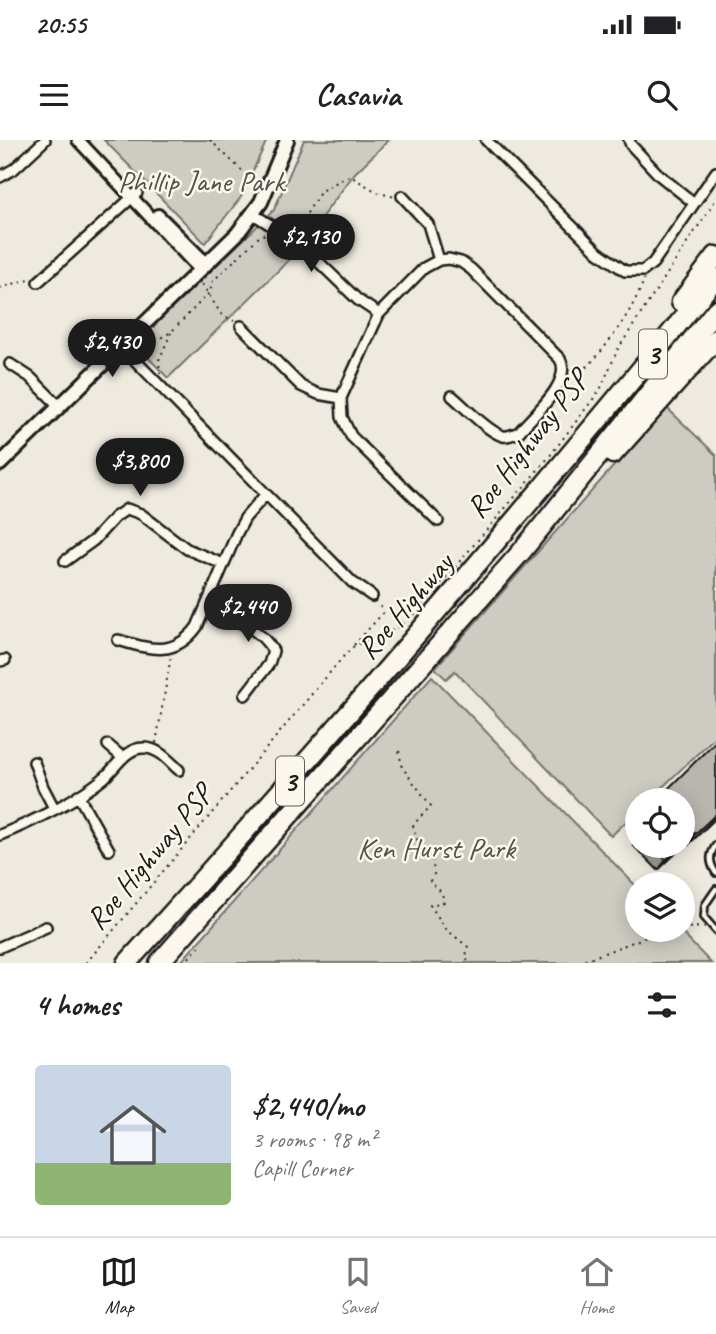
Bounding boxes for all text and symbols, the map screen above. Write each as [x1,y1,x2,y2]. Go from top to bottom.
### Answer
text: 20:55 [35,8,86,41]
text: Casavia [316,74,401,115]
icon: menu [35,76,73,114]
icon: search [643,76,681,114]
park label: Phillip Jane Park [118,162,286,200]
pin: $2,130 [254,214,368,274]
text: $2,130 [283,222,339,251]
pin: $2,430 [55,320,169,379]
text: $2,430 [84,327,140,356]
road number: 3 [639,330,667,378]
street label: Roe Highway PSP [457,359,599,526]
pin: $3,800 [83,438,197,498]
text: $3,800 [112,446,168,475]
street label: Roe Highway [349,543,463,667]
pin: $2,440 [191,584,305,644]
text: $2,440 [220,592,276,621]
road number: 3 [276,756,304,806]
street label: Roe Highway PSP [77,774,223,937]
map controls [625,788,695,942]
button: locate [625,788,695,858]
park label: Ken Hurst Park [357,829,517,867]
button: layers [625,872,695,942]
text: 4 homes [35,986,120,1024]
icon: filters [643,986,681,1024]
text: $2,440/mo [252,1087,364,1125]
icon: home [91,1093,175,1177]
text: 3 rooms · 98 m² [252,1125,376,1154]
text: Capill Corner [252,1154,353,1183]
tab: Map [100,1253,138,1319]
tab: Saved [339,1253,377,1319]
tab: Home [578,1253,616,1319]

